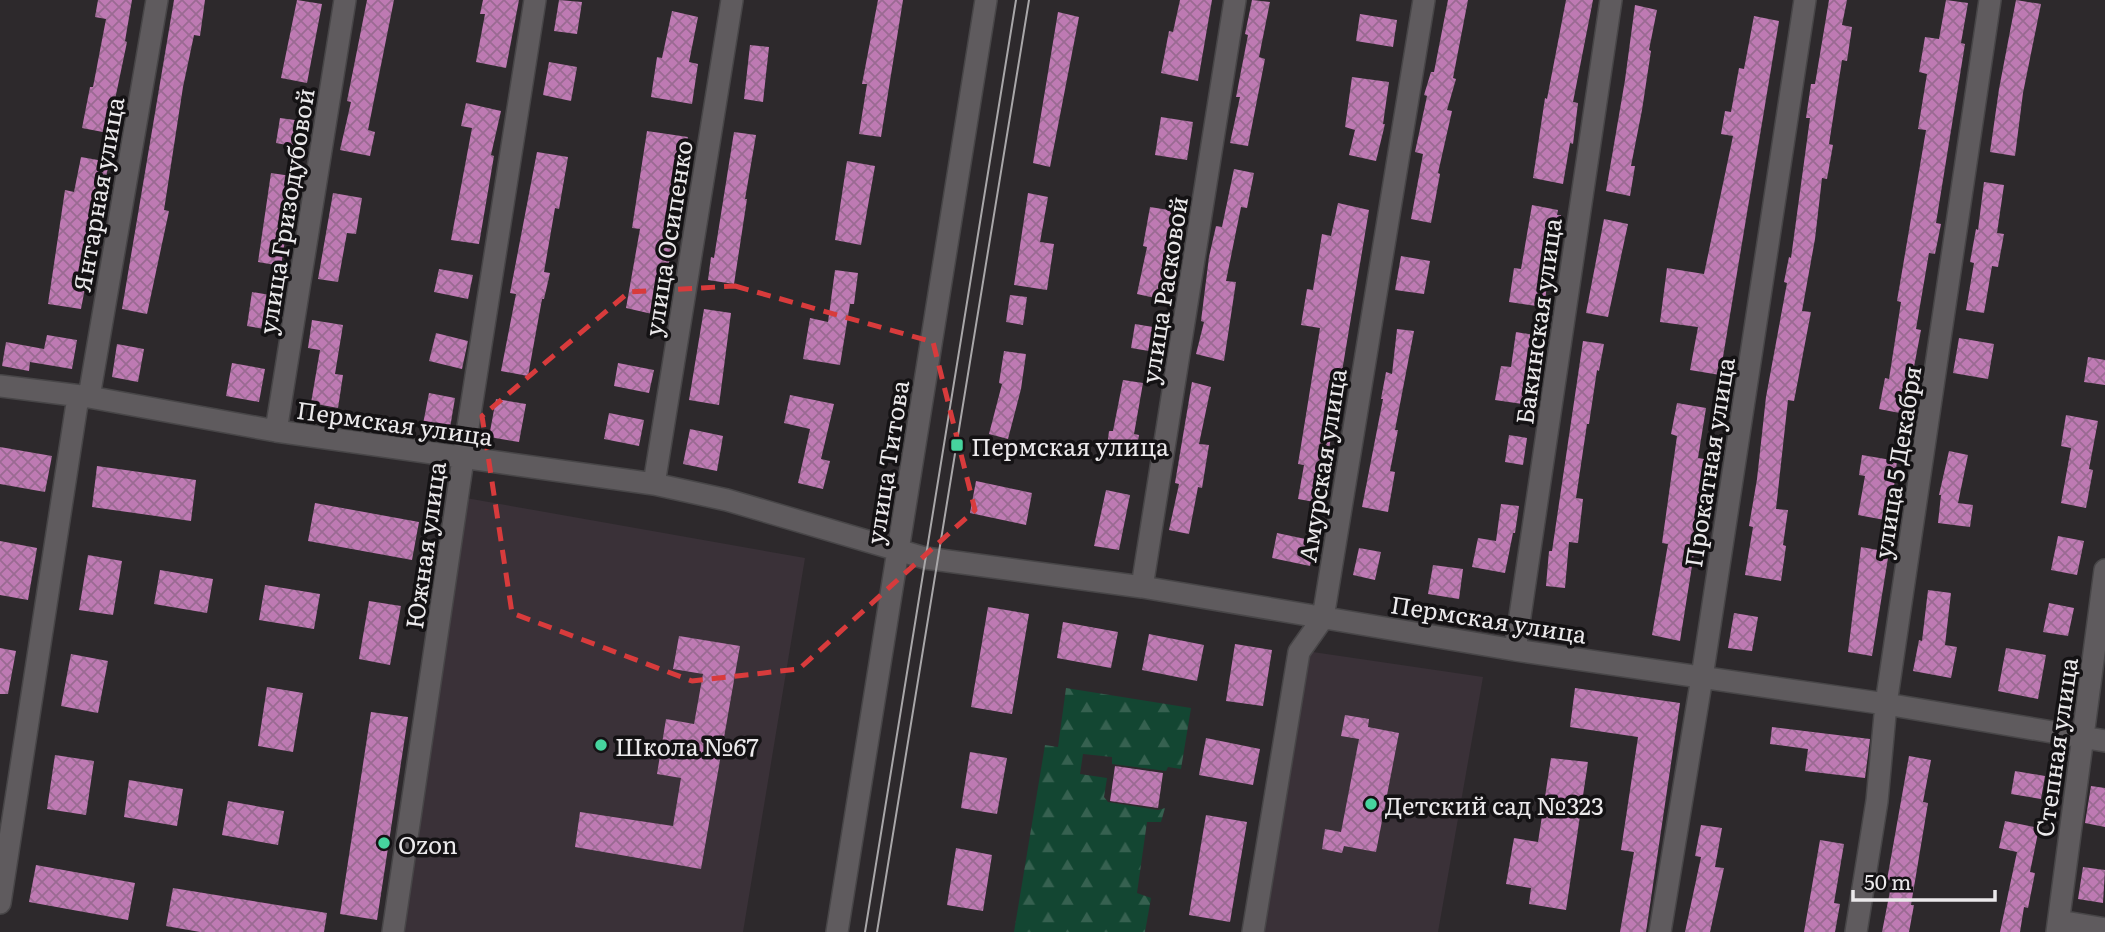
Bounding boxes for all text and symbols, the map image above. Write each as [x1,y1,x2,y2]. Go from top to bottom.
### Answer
street label: улица Гризодубовой [248,85,322,337]
street label: Янтарная улица [63,94,131,294]
street label: улица Осипенко [634,137,700,339]
street label: улица Расковой [1131,194,1195,386]
street label: Бакинская улица [1505,215,1569,426]
street label: Прокатная улица [1674,354,1742,570]
street label: улица 5 Декабря [1863,363,1929,561]
street label: Амурская улица [1288,366,1354,564]
street label: улица Титова [856,377,916,547]
street label: Пермская улица [295,391,496,453]
place label: Пермская улица [971,428,1169,463]
marker: Пермская улица [949,437,965,453]
street label: Южная улица [395,459,453,631]
street label: Пермская улица [1388,585,1590,651]
street label: Степная улица [2025,655,2085,839]
place label: Школа №67 [615,728,759,763]
marker: Школа №67 [593,737,609,753]
place label: Детский сад №323 [1385,787,1604,822]
marker: Детский сад №323 [1363,796,1379,812]
place label: Ozon [398,826,458,861]
marker: Ozon [376,835,392,851]
scale bar [1853,858,1995,902]
text: 50 m [1864,865,1911,896]

